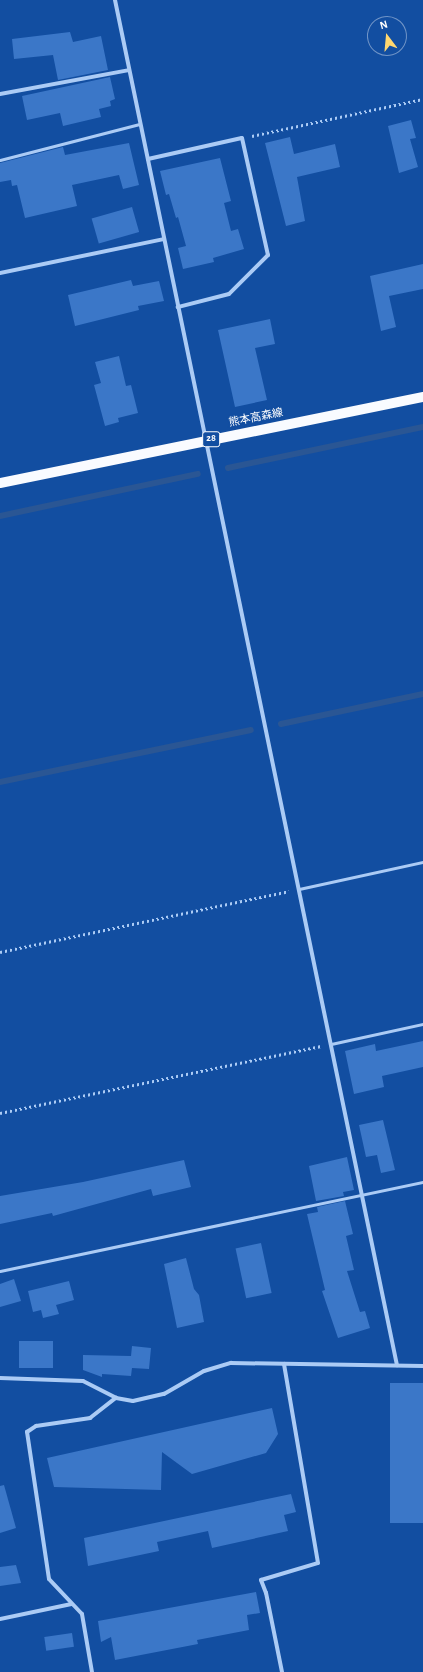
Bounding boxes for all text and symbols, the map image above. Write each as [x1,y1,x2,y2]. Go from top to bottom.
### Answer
north arrow [367,16,407,56]
text: N [379,19,389,31]
street label: 熊本高森線 [228,406,284,430]
road number: 28 [202,431,220,447]

